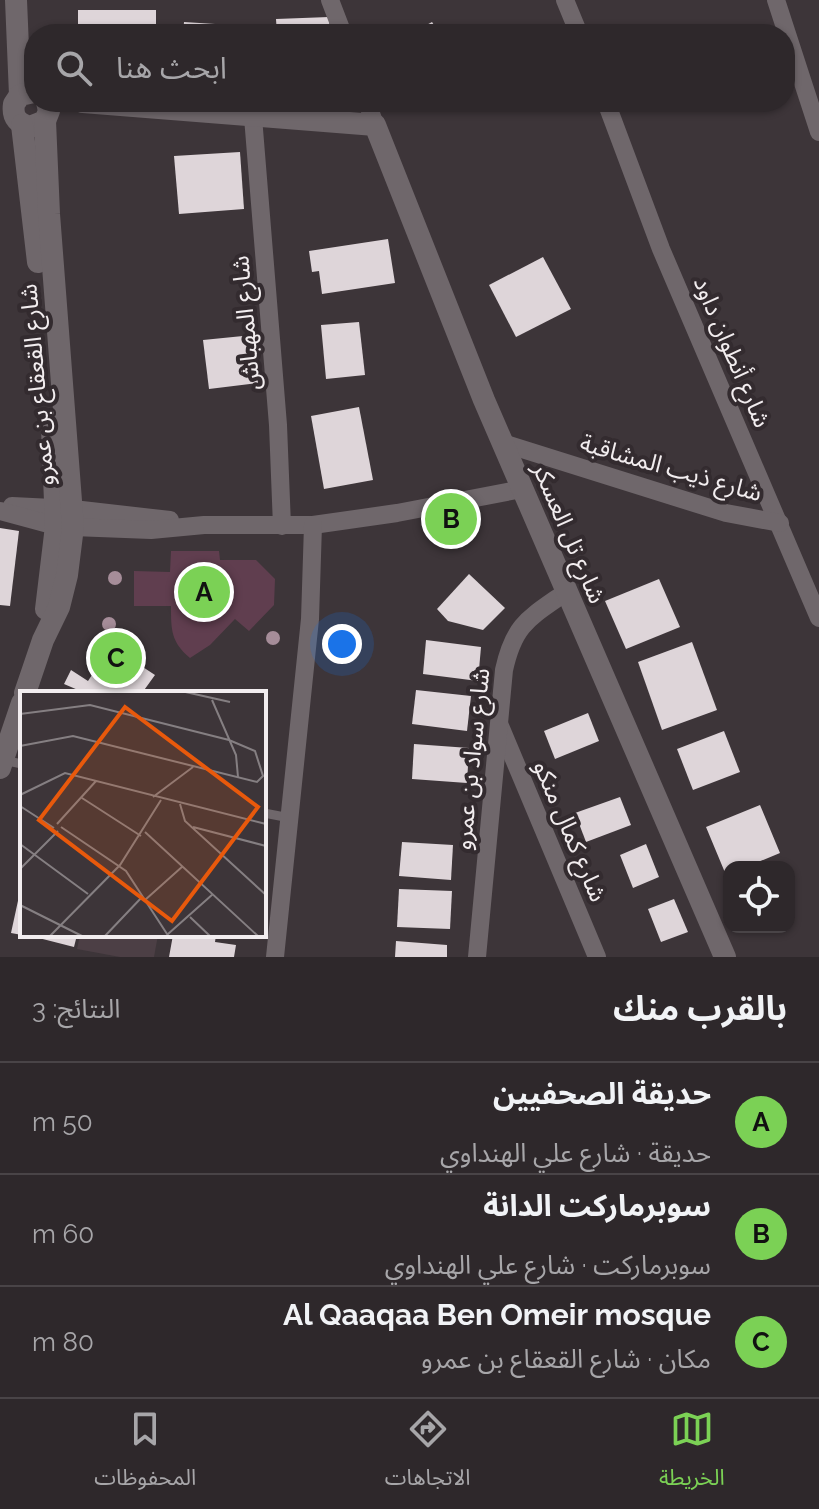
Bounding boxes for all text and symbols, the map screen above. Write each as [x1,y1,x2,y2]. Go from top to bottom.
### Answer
search box [24,24,795,112]
icon: search [52,46,96,90]
text: ابحث هنا [116,50,227,85]
street label: شارع المهباش [225,254,269,392]
street label: شارع أنطوان داود [685,272,778,433]
street label: شارع القعقاع بن عمرو [13,283,63,487]
street label: شارع ذيب المشاقبة [576,428,765,510]
street label: شارع تل العسكر [524,457,612,609]
pin: B [425,489,477,549]
pin: A [178,562,230,622]
your location [322,624,362,664]
pin: C [90,628,142,688]
street label: شارع سواد بن عمرو [448,667,498,852]
inset map [20,691,266,937]
street label: شارع كمال منكو [525,756,613,907]
map controls [723,861,795,933]
button: locate [723,861,795,933]
text: بالقرب منك [613,988,787,1028]
text: النتائج: 3 [32,994,120,1024]
text: حديقة الصحفيين [493,1076,711,1111]
text: 50 m [32,1107,93,1137]
text: A [752,1107,770,1137]
text: حديقة · شارع علي الهنداوي [440,1138,711,1168]
text: سوبرماركت الدانة [483,1188,711,1223]
text: 60 m [32,1219,94,1249]
text: B [752,1219,770,1249]
text: سوبرماركت · شارع علي الهنداوي [385,1250,711,1280]
text: Al Qaaqaa Ben Omeir mosque [283,1297,711,1332]
text: 80 m [32,1327,94,1357]
text: C [752,1327,770,1357]
text: مكان · شارع القعقاع بن عمرو [421,1344,711,1374]
tab: المحفوظات [94,1407,196,1501]
tab: الاتجاهات [385,1407,471,1501]
tab: الخريطة [659,1407,725,1501]

